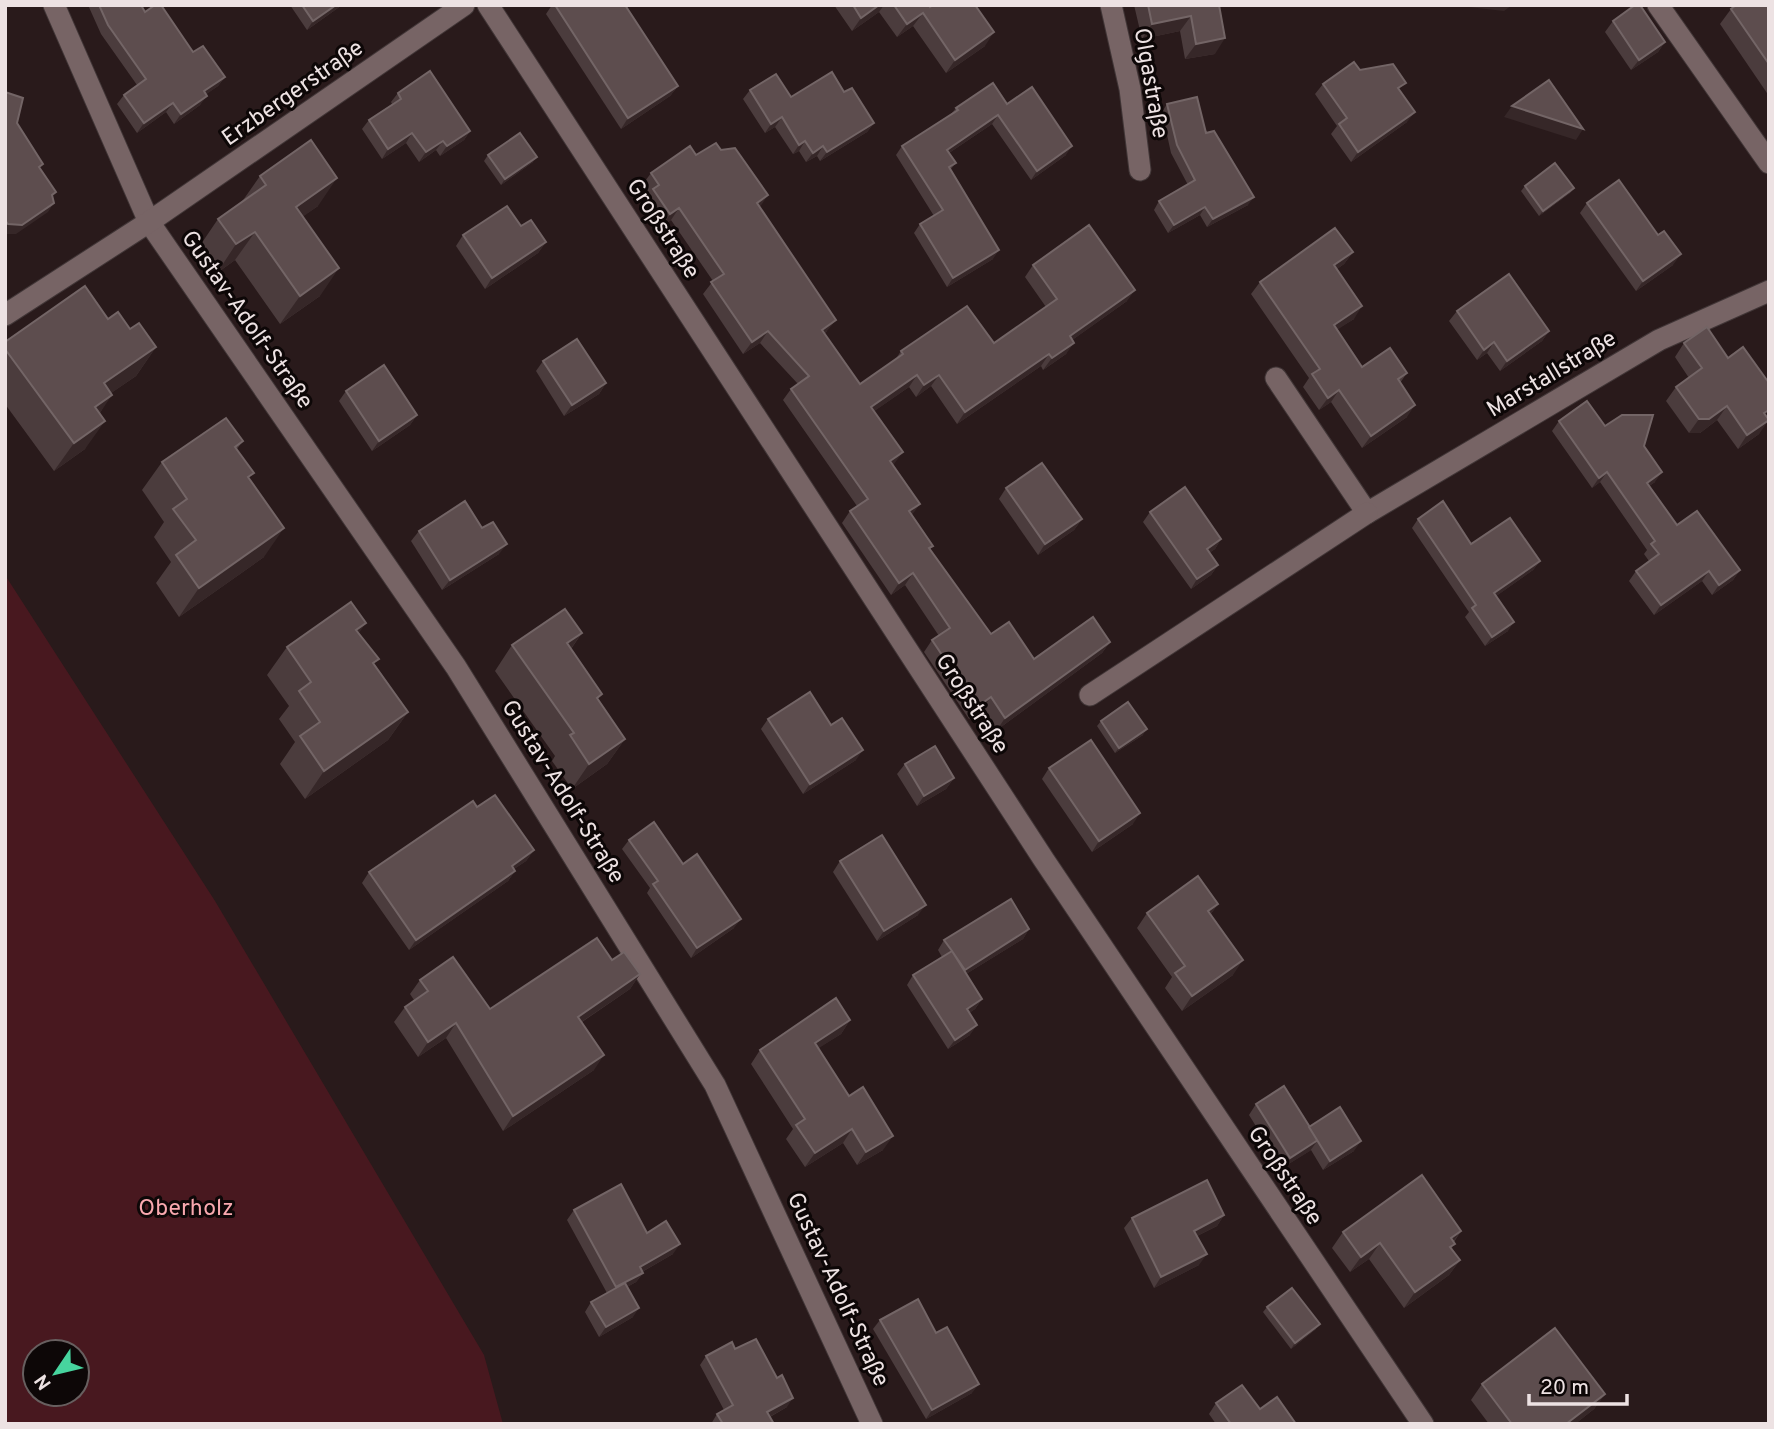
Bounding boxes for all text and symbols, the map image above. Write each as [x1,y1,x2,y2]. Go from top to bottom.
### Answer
street label: Olgastraße [1126,26,1174,141]
street label: Erzbergerstraße [217,34,370,154]
street label: Großstraße [619,174,705,285]
street label: Gustav-Adolf-Straße [174,226,318,415]
street label: Marstallstraße [1482,325,1622,425]
street label: Großstraße [928,649,1014,760]
street label: Gustav-Adolf-Straße [494,695,630,890]
street label: Großstraße [1240,1121,1328,1232]
street label: Gustav-Adolf-Straße [779,1188,894,1392]
park label: Oberholz [138,1195,234,1224]
north arrow [21,1338,91,1408]
scale bar [1529,1362,1627,1406]
text: N [30,1369,57,1394]
text: 20 m [1540,1375,1589,1402]

